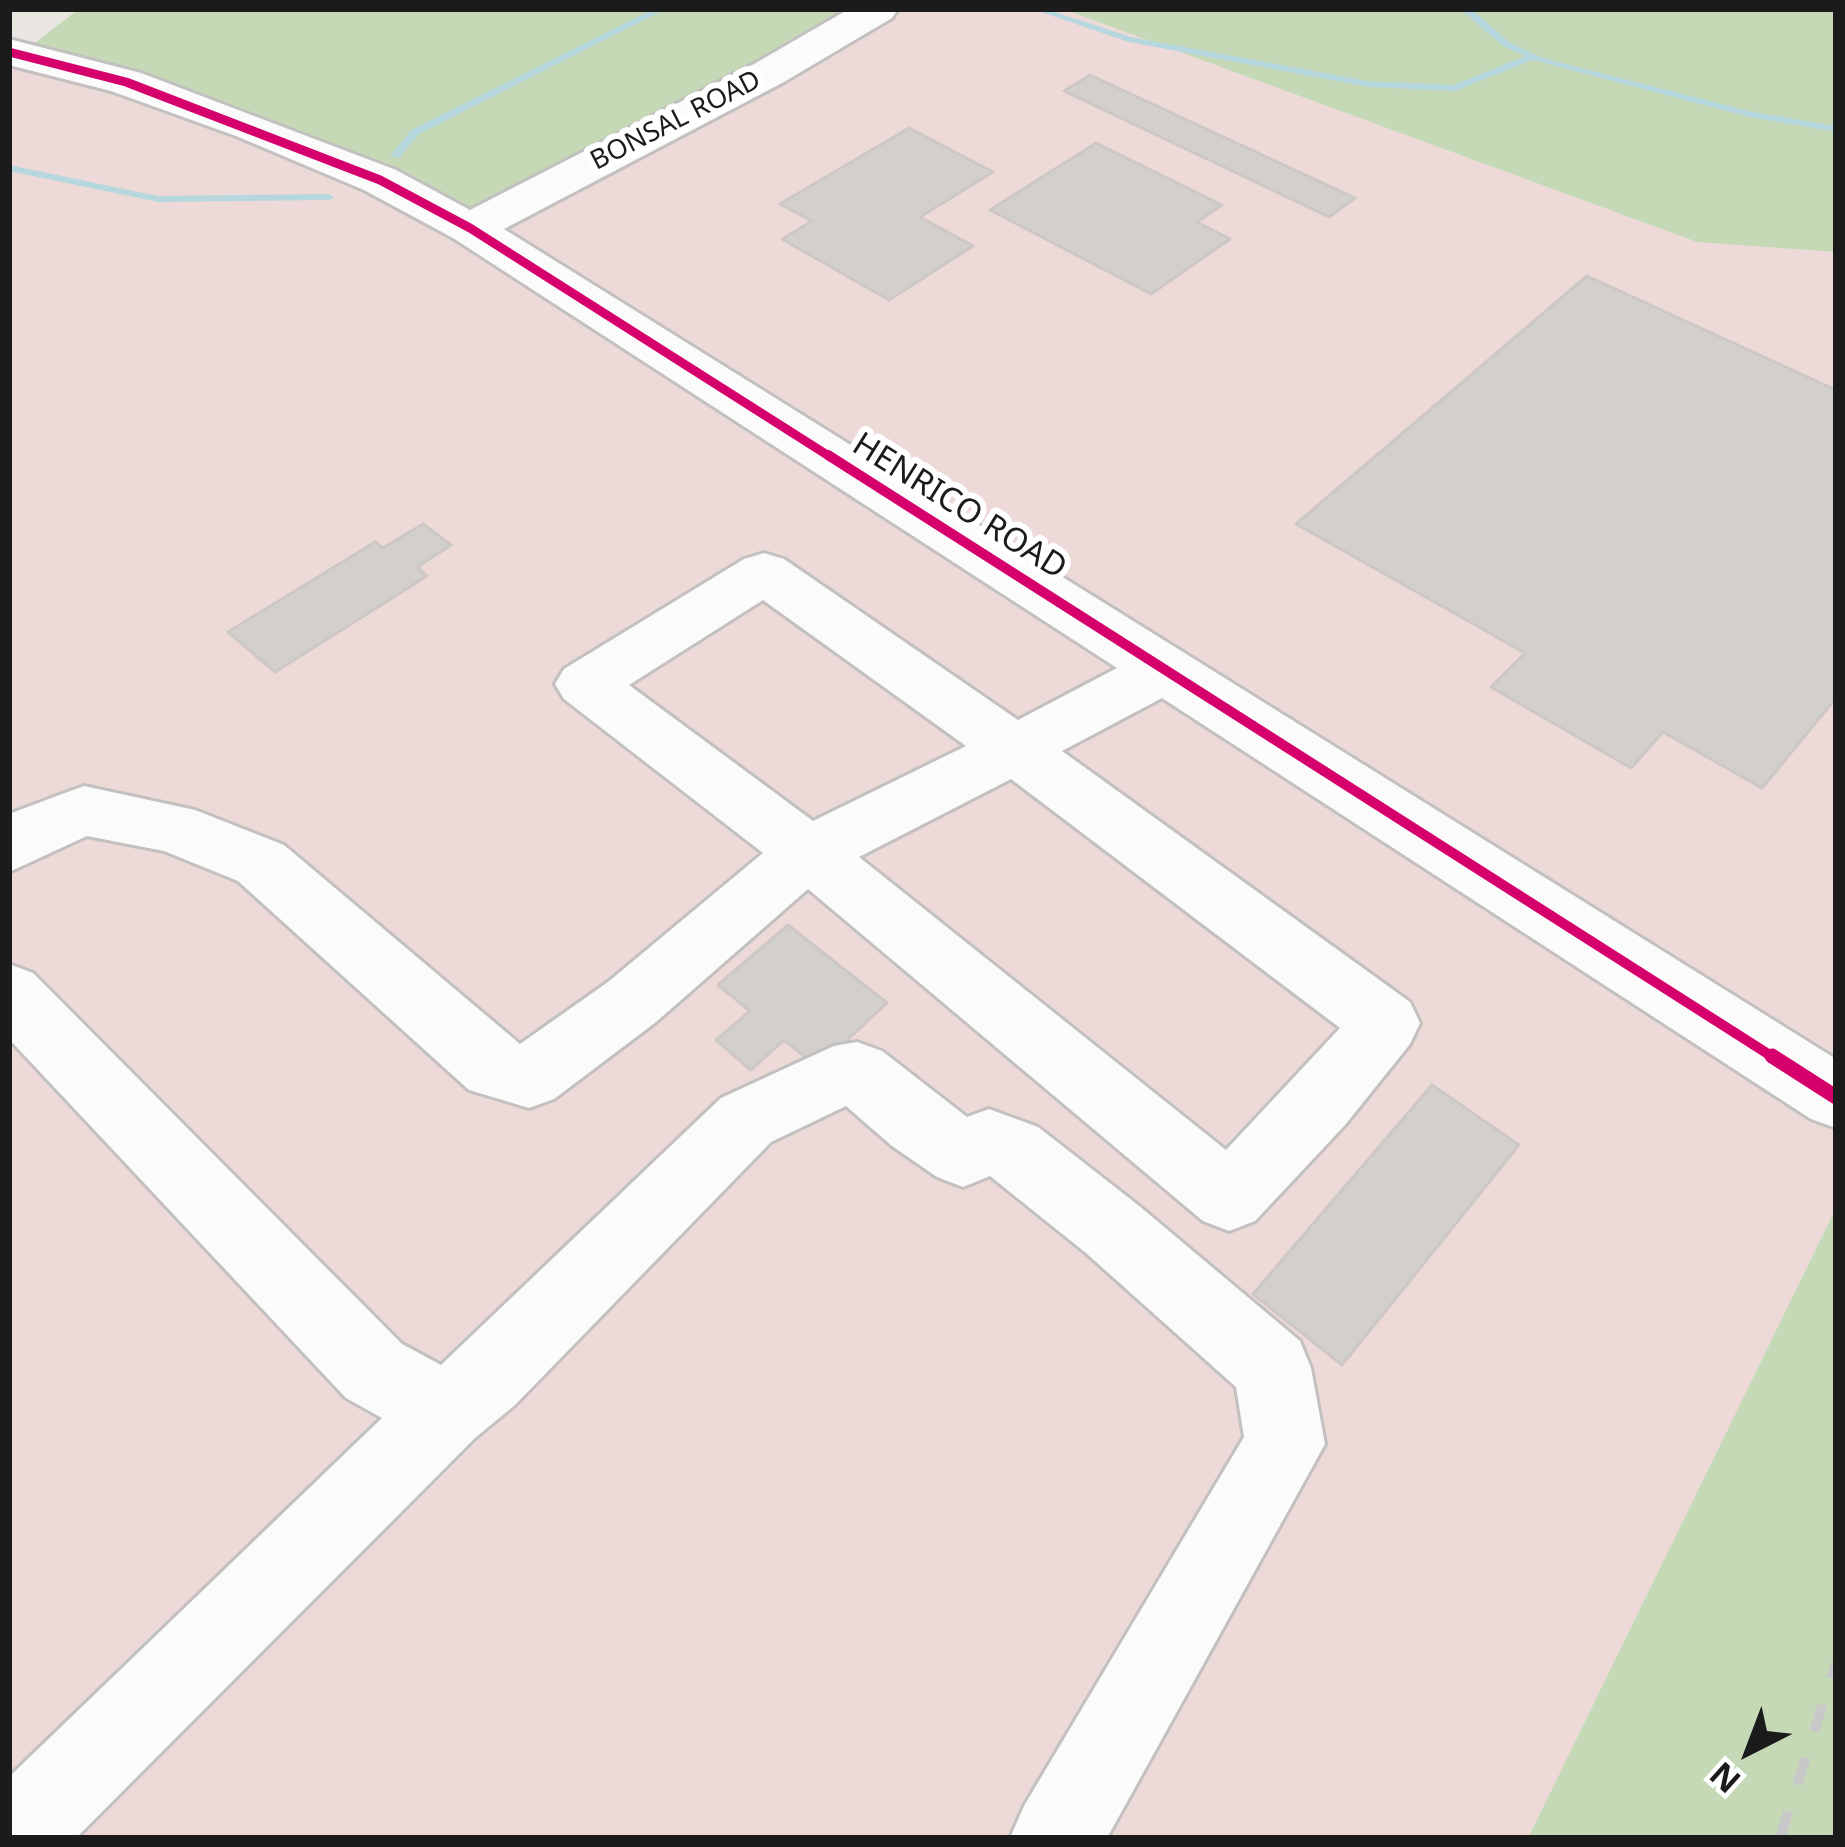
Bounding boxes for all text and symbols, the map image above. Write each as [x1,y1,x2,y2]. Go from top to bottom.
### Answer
street label: BONSAL ROAD [585,64,767,178]
street label: HENRICO ROAD [845,425,1073,589]
north arrow [1689,1691,1809,1811]
text: N [1700,1752,1750,1804]

